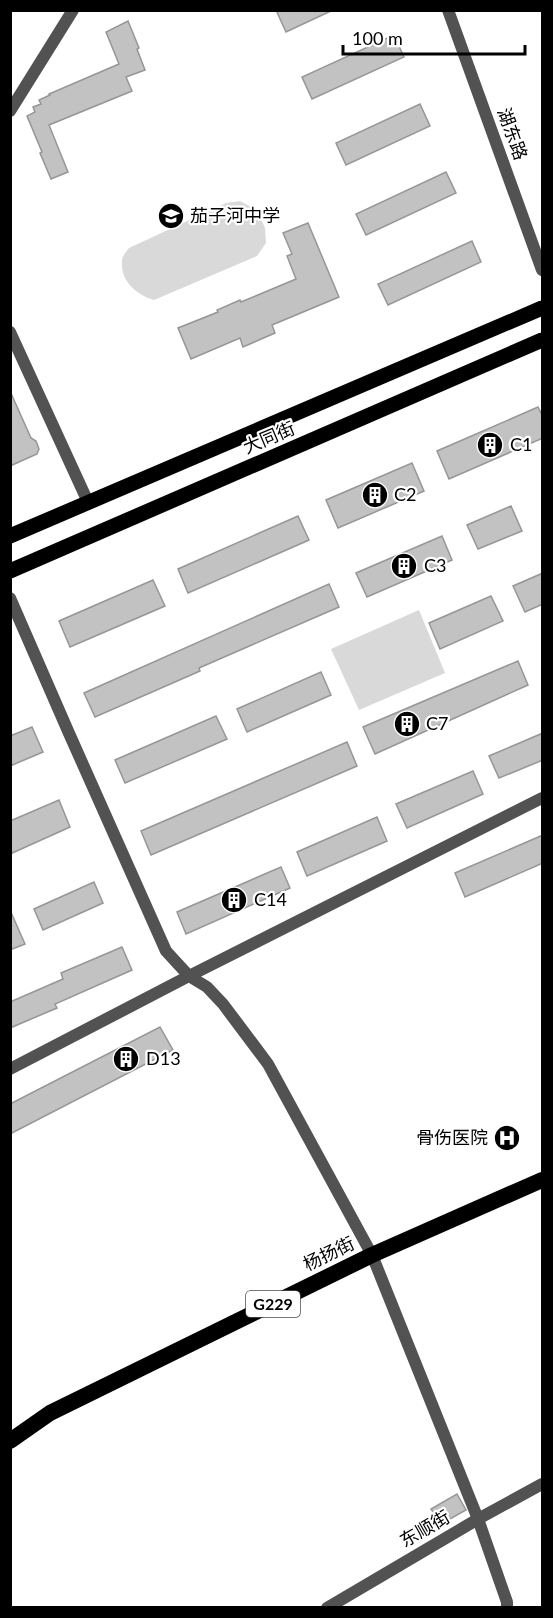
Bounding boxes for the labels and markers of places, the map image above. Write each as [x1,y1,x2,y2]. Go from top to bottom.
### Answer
school or university icon: 茄子河中学 [156,201,186,231]
place label: 茄子河中学 [190,204,280,226]
building icon: C1 [475,430,505,460]
place label: C1 [510,433,532,455]
building icon: C2 [360,480,390,510]
place label: C2 [394,483,416,505]
building icon: C3 [389,551,419,581]
place label: C3 [424,554,446,576]
building icon: C7 [392,709,422,739]
place label: C7 [426,712,448,734]
building icon: C14 [219,885,249,915]
place label: C14 [254,888,287,910]
building icon: D13 [111,1044,141,1074]
place label: D13 [146,1047,181,1069]
hospital icon: 骨伤医院 [492,1123,522,1153]
place label: 骨伤医院 [416,1126,488,1148]

